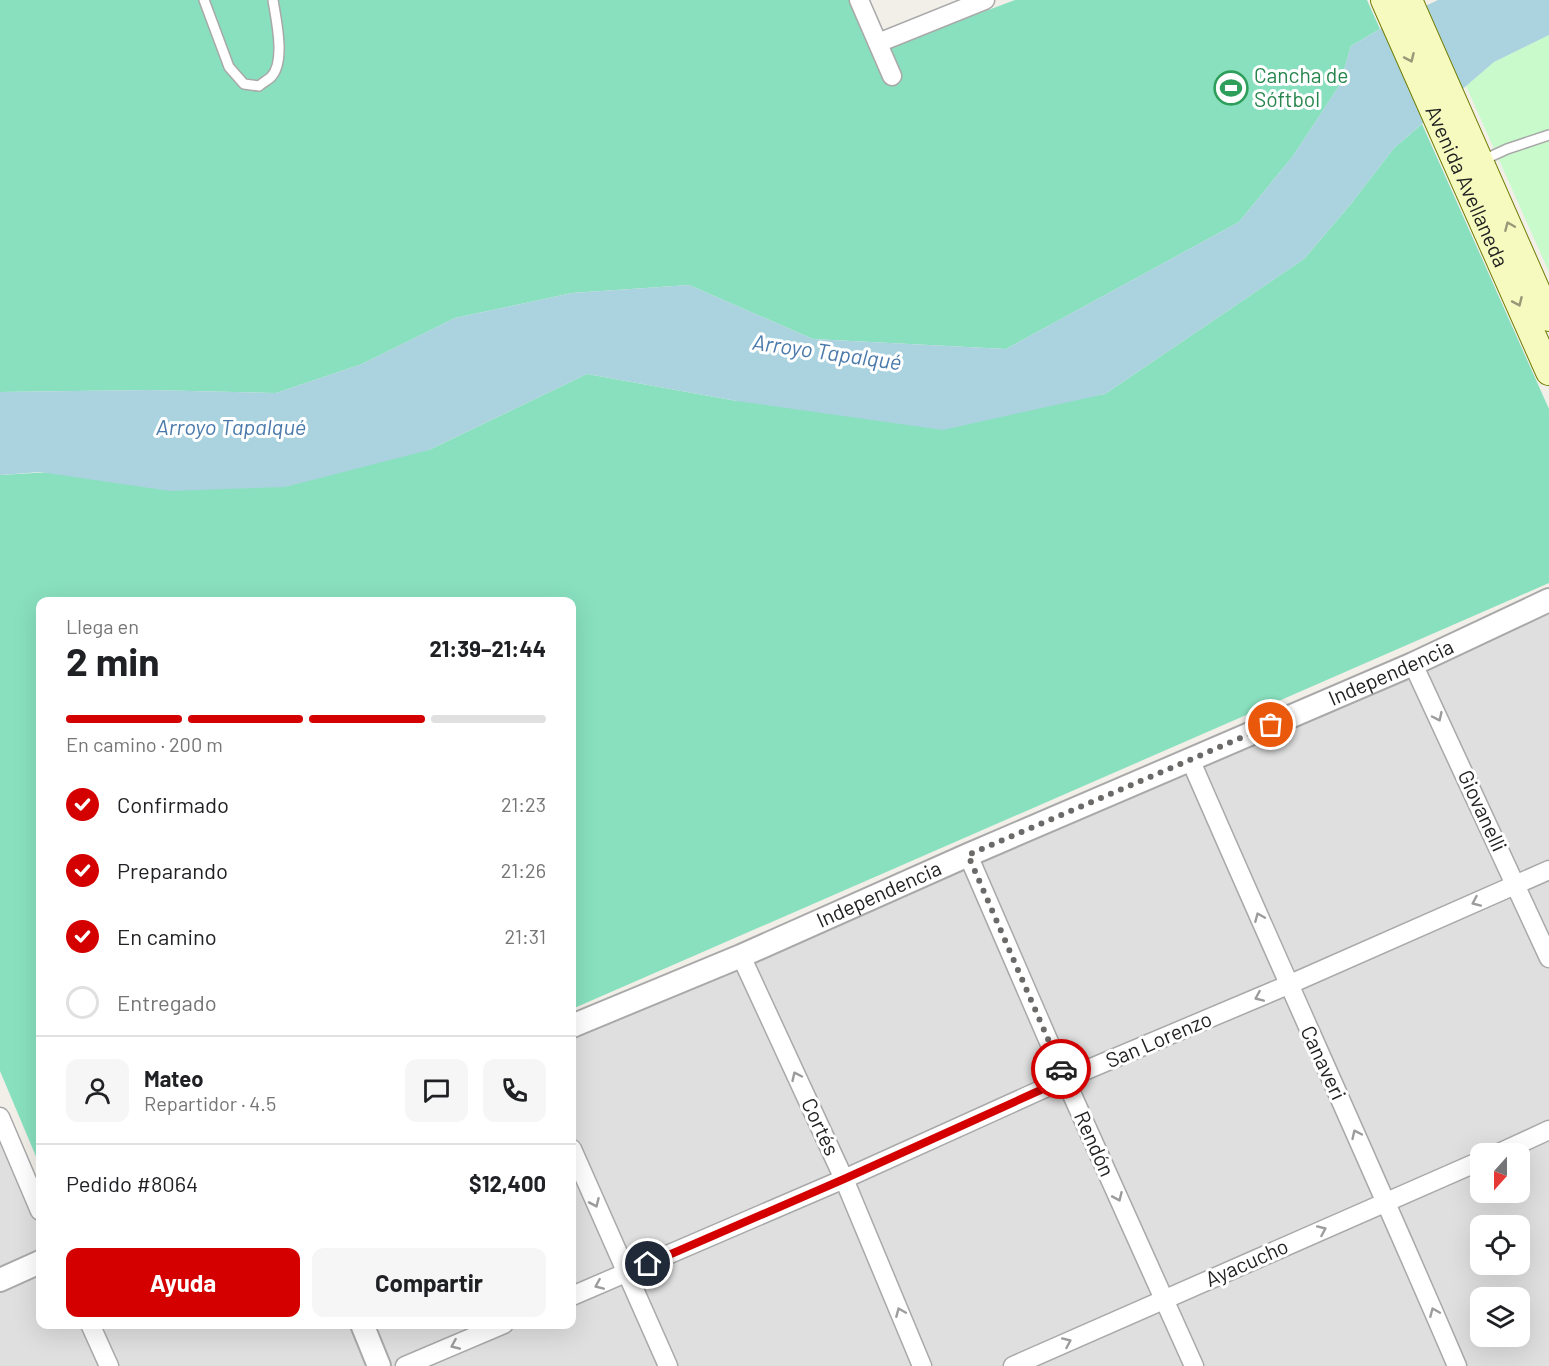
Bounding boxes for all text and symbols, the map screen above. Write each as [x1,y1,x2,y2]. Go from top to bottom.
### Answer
one-way arrow [1403,52,1415,63]
place label: Cancha de Sóftbol [1254,62,1348,111]
sports icon: Cancha de Sóftbol [1213,70,1249,106]
street label: Avenida Avellaneda [1421,101,1515,271]
one-way arrow [1504,221,1516,232]
one-way arrow [1511,295,1523,306]
water label: Arroyo Tapalqué [751,328,903,374]
water label: Arroyo Tapalqué [156,413,306,439]
text: Llega en [66,614,139,638]
street label: Independencia [1324,633,1457,710]
text: 21:39–21:44 [429,635,546,661]
text: 2 min [66,637,159,684]
pin [1245,699,1296,750]
icon: bag [1254,708,1287,741]
one-way arrow [1431,711,1443,722]
text: En camino · 200 m [66,732,223,756]
street label: Giovanelli [1454,766,1513,855]
icon: check [66,788,99,821]
text: Confirmado [117,791,229,817]
text: 21:23 [501,792,546,816]
icon: check [66,854,99,887]
street label: Independencia [812,855,945,932]
text: Preparando [117,857,228,883]
text: 21:26 [501,858,546,882]
one-way arrow [1472,895,1483,907]
one-way arrow [1254,913,1266,924]
icon: check [66,920,99,953]
text: En camino [117,923,217,949]
text: 21:31 [505,924,546,948]
text: Entregado [117,989,217,1015]
one-way arrow [1255,990,1266,1002]
street label: San Lorenzo [1102,1005,1215,1072]
street label: Canaveri [1296,1021,1352,1103]
courier [1031,1039,1091,1099]
icon: car [1045,1053,1078,1086]
button: person [66,1059,129,1122]
button: chat [405,1059,468,1122]
button: phone [483,1059,546,1122]
text: Mateo [144,1065,204,1091]
one-way arrow [792,1071,804,1082]
text: Repartidor · 4.5 [144,1091,276,1115]
street label: Cortés [797,1094,845,1159]
street label: Rendón [1070,1107,1121,1180]
one-way arrow [1351,1129,1363,1140]
north arrow [1470,1143,1530,1203]
map controls [1470,1143,1530,1347]
text: Pedido #8064 [66,1170,198,1196]
text: $12,400 [469,1170,546,1196]
one-way arrow [1111,1190,1123,1201]
one-way arrow [588,1196,600,1207]
button: locate [1470,1215,1530,1275]
one-way arrow [1316,1226,1327,1238]
street label: Ayacucho [1201,1232,1292,1291]
pin [622,1238,673,1289]
icon: home [631,1247,664,1280]
button: Ayuda [66,1248,300,1317]
button: Compartir [312,1248,546,1317]
one-way arrow [595,1278,606,1290]
button: layers [1470,1287,1530,1347]
one-way arrow [895,1307,907,1318]
one-way arrow [1429,1308,1441,1319]
one-way arrow [450,1338,461,1350]
one-way arrow [1061,1338,1072,1350]

